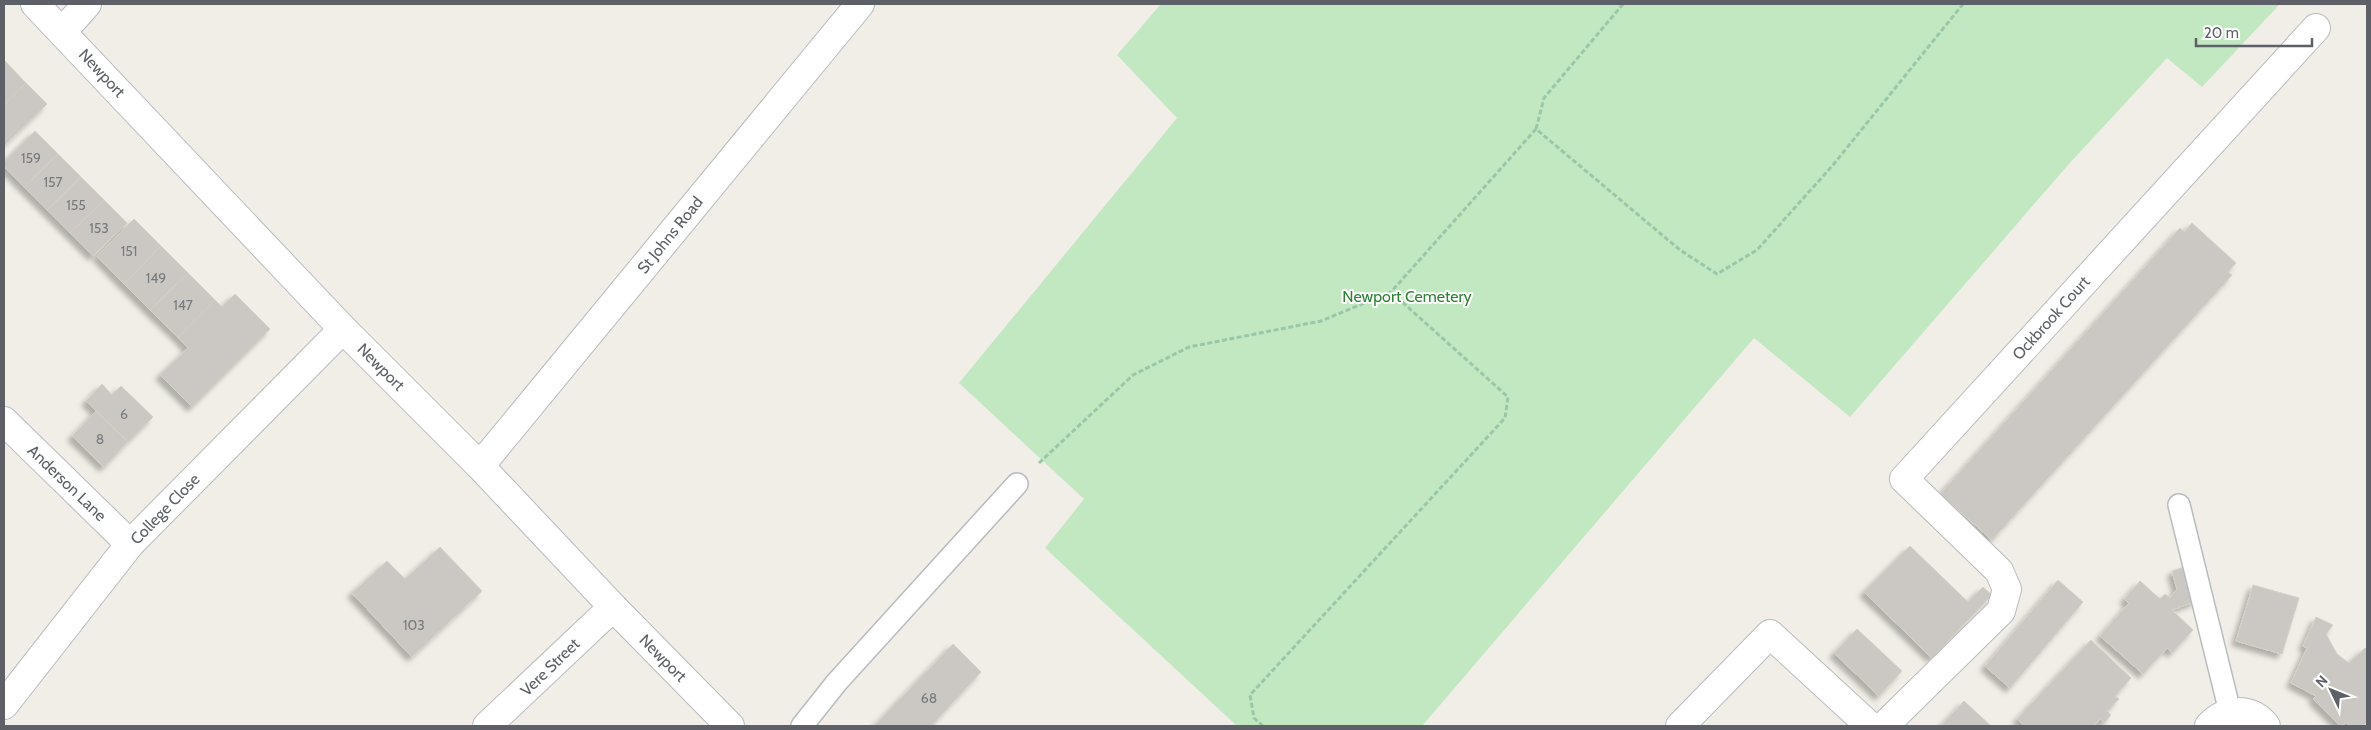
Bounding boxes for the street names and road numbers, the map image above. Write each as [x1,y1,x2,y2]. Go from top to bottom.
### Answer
street label: Newport [75,45,129,101]
street label: St Johns Road [633,193,707,277]
street label: Ockbrook Court [2008,272,2094,364]
street label: Newport [353,339,409,395]
street label: Anderson Lane [24,441,110,525]
street label: College Close [127,470,203,548]
street label: Newport [635,630,691,686]
street label: Vere Street [517,634,584,700]

